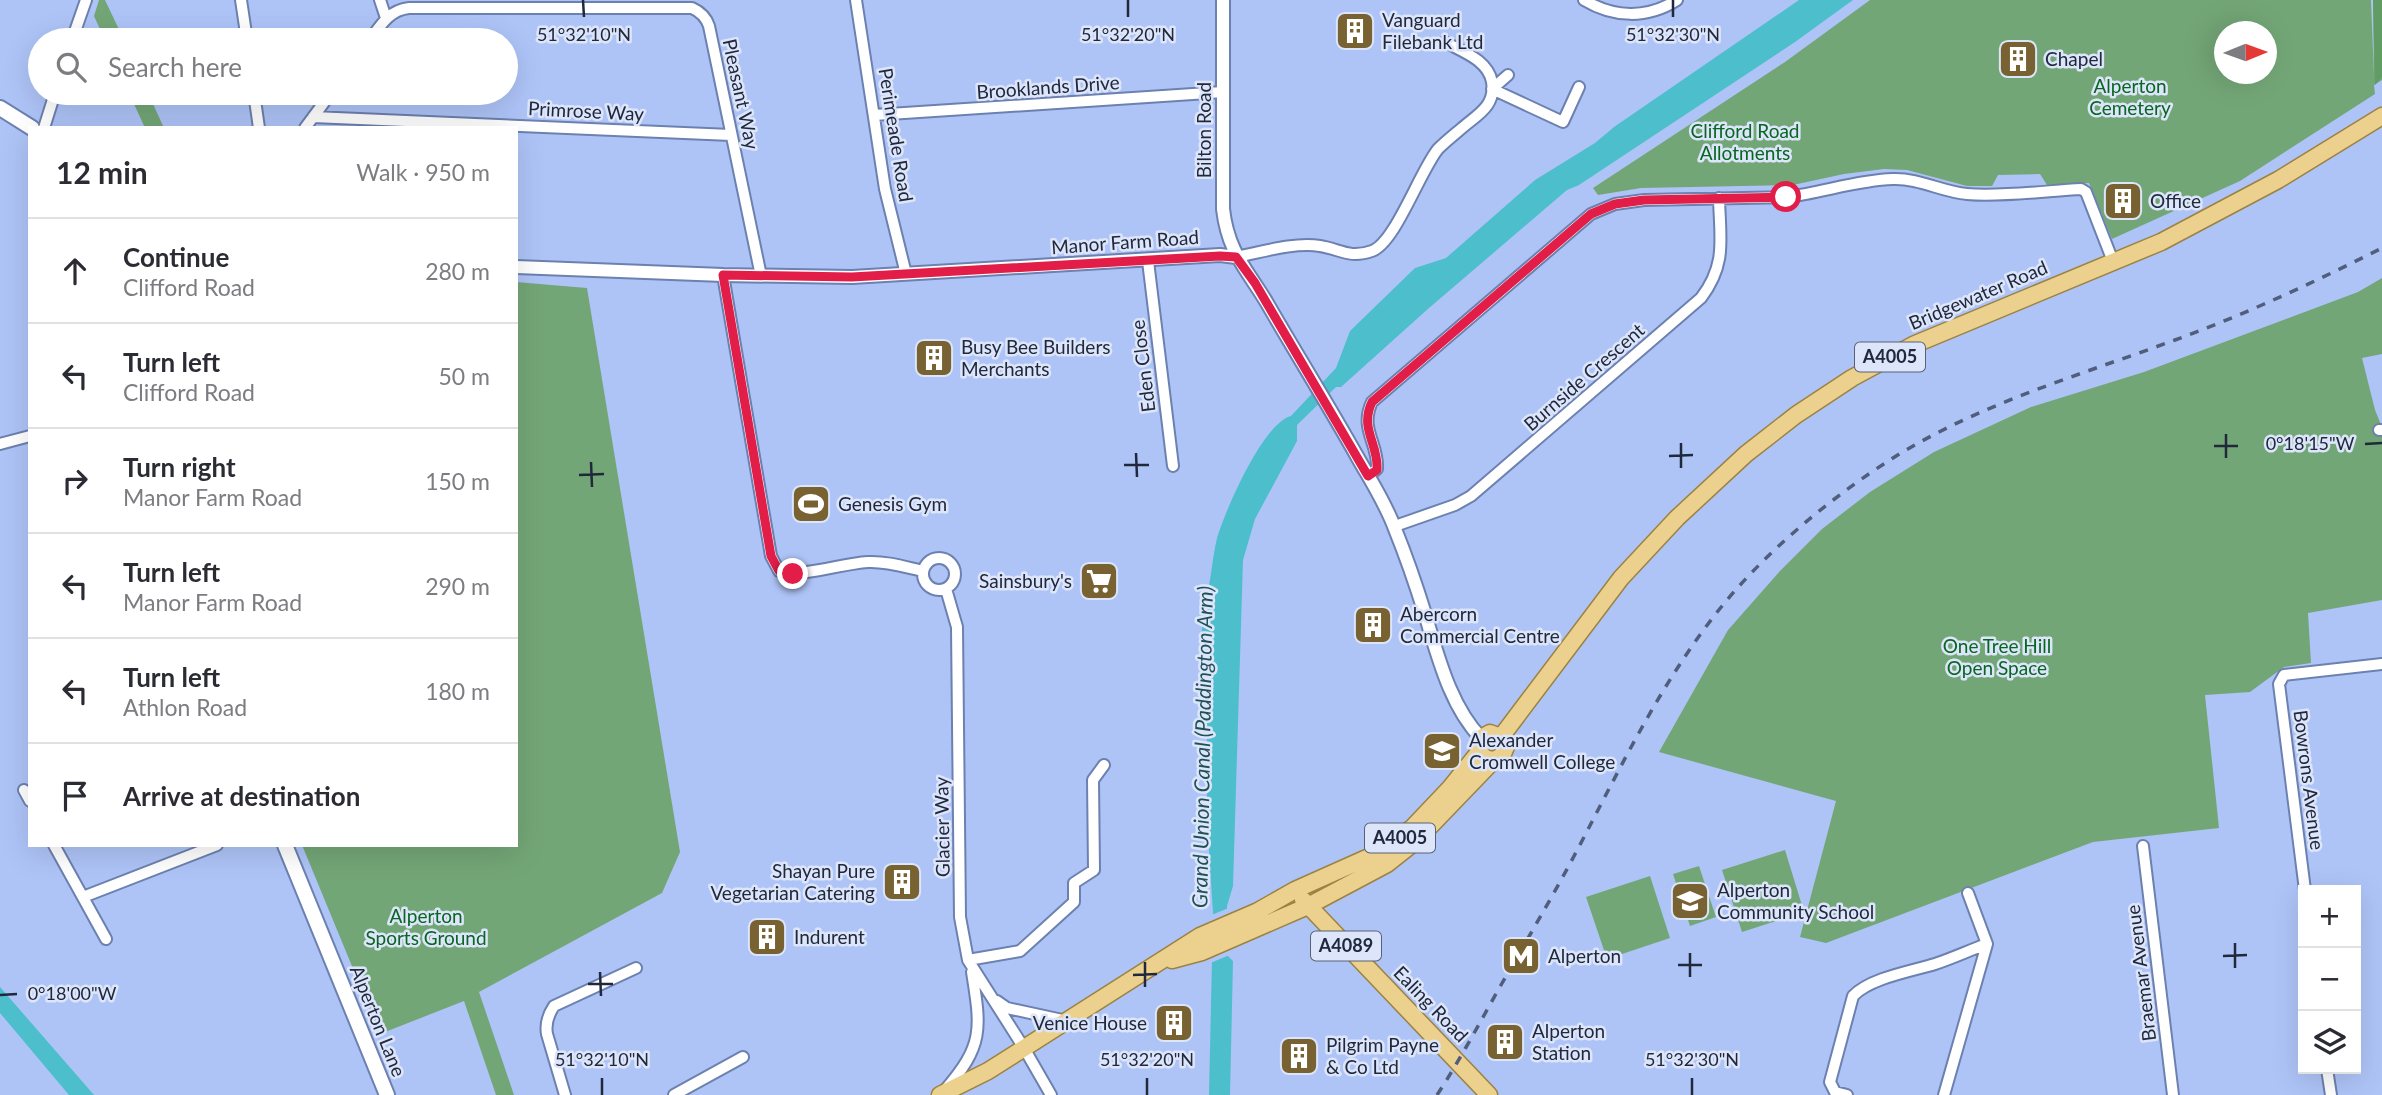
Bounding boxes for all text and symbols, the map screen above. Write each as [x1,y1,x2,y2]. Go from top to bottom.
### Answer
place label: Vanguard Filebank Ltd [1382,8,1483,53]
building icon: Vanguard Filebank Ltd [1334,10,1376,52]
north arrow [2214,21,2277,84]
text: 51°32'10"N [537,23,631,45]
text: 51°32'20"N [1081,23,1175,45]
text: 51°32'30"N [1626,23,1720,45]
search box [28,28,518,105]
street label: Pleasant Way [719,36,764,151]
building icon: Chapel [1997,38,2039,80]
place label: Chapel [2045,47,2103,70]
icon: search [52,48,90,86]
text: Search here [108,51,242,83]
street label: Perimeade Road [875,66,918,203]
street label: Brooklands Drive [976,70,1120,103]
park label: Alperton Cemetery [2089,74,2171,119]
street label: Bilton Road [1192,82,1215,178]
street label: Primrose Way [527,96,645,125]
park label: Clifford Road Allotments [1690,119,1800,164]
text: 12 min [56,154,148,190]
text: Walk · 950 m [356,158,490,186]
building icon: Office [2102,180,2144,222]
route start [1770,181,1801,212]
place label: Office [2150,189,2201,212]
street label: Manor Farm Road [1050,225,1200,258]
text: Continue [123,241,229,273]
icon: ahead [56,252,94,290]
street label: Bridgewater Road [1905,255,2051,334]
text: 280 m [425,257,490,285]
text: Clifford Road [123,273,255,301]
street label: Burnside Crescent [1519,318,1649,435]
street label: Eden Close [1125,319,1160,414]
place label: Busy Bee Builders Merchants [961,335,1110,380]
building icon: Busy Bee Builders Merchants [913,337,955,379]
road number: A4005 [1855,342,1925,372]
text: Turn left [123,346,220,378]
icon: left [56,357,94,395]
text: 50 m [439,362,490,390]
text: Clifford Road [123,378,255,406]
text: 0°18'15"W [2266,432,2355,454]
text: Turn right [123,451,236,483]
icon: right [56,462,94,500]
text: 150 m [425,467,490,495]
text: Manor Farm Road [123,483,302,511]
sports icon: Genesis Gym [790,483,832,525]
place label: Genesis Gym [838,492,947,515]
text: Turn left [123,556,220,588]
route end [777,558,808,589]
supermarket icon: Sainsbury's [1078,560,1120,602]
icon: left [56,567,94,605]
place label: Sainsbury's [979,569,1072,592]
text: 290 m [425,572,490,600]
water label: Grand Union Canal (Paddington Arm) [1186,586,1217,908]
text: Manor Farm Road [123,588,302,616]
place label: Abercorn Commercial Centre [1400,602,1560,647]
building icon: Abercorn Commercial Centre [1352,604,1394,646]
park label: One Tree Hill Open Space [1943,634,2051,679]
text: Turn left [123,661,220,693]
icon: left [56,672,94,710]
text: 180 m [425,677,490,705]
text: Athlon Road [123,693,247,721]
street label: Bowrons Avenue [2289,709,2329,851]
place label: Alexander Cromwell College [1469,728,1615,773]
school or university icon: Alexander Cromwell College [1421,730,1463,772]
icon: arrive [56,777,94,815]
street label: Glacier Way [929,777,954,877]
text: Arrive at destination [123,780,360,812]
road number: A4005 [1365,824,1435,852]
place label: Shayan Pure Vegetarian Catering [710,859,875,904]
building icon: Shayan Pure Vegetarian Catering [881,861,923,903]
place label: Alperton Community School [1717,878,1874,923]
school or university icon: Alperton Community School [1669,880,1711,922]
map controls [2298,885,2361,1074]
button: + [2298,885,2361,948]
park label: Alperton Sports Ground [365,904,487,949]
street label: Braemar Avenue [2121,904,2160,1042]
building icon: Indurent [746,916,788,958]
place label: Indurent [794,925,865,948]
road number: A4089 [1311,931,1381,960]
metro station icon: Alperton [1500,935,1542,977]
place label: Alperton [1548,944,1621,967]
button: − [2298,948,2361,1011]
street label: Ealing Road [1389,961,1473,1046]
street label: Alperton Lane [346,962,411,1080]
text: 0°18'00"W [28,982,117,1004]
building icon: Venice House [1153,1002,1195,1044]
place label: Venice House [1033,1011,1147,1034]
button: layers [2298,1011,2361,1074]
place label: Alperton Station [1532,1019,1605,1064]
building icon: Alperton Station [1484,1021,1526,1063]
place label: Pilgrim Payne & Co Ltd [1326,1033,1439,1078]
building icon: Pilgrim Payne & Co Ltd [1278,1035,1320,1077]
text: 51°32'10"N [555,1048,649,1070]
text: 51°32'20"N [1100,1048,1194,1070]
text: 51°32'30"N [1645,1048,1739,1070]

